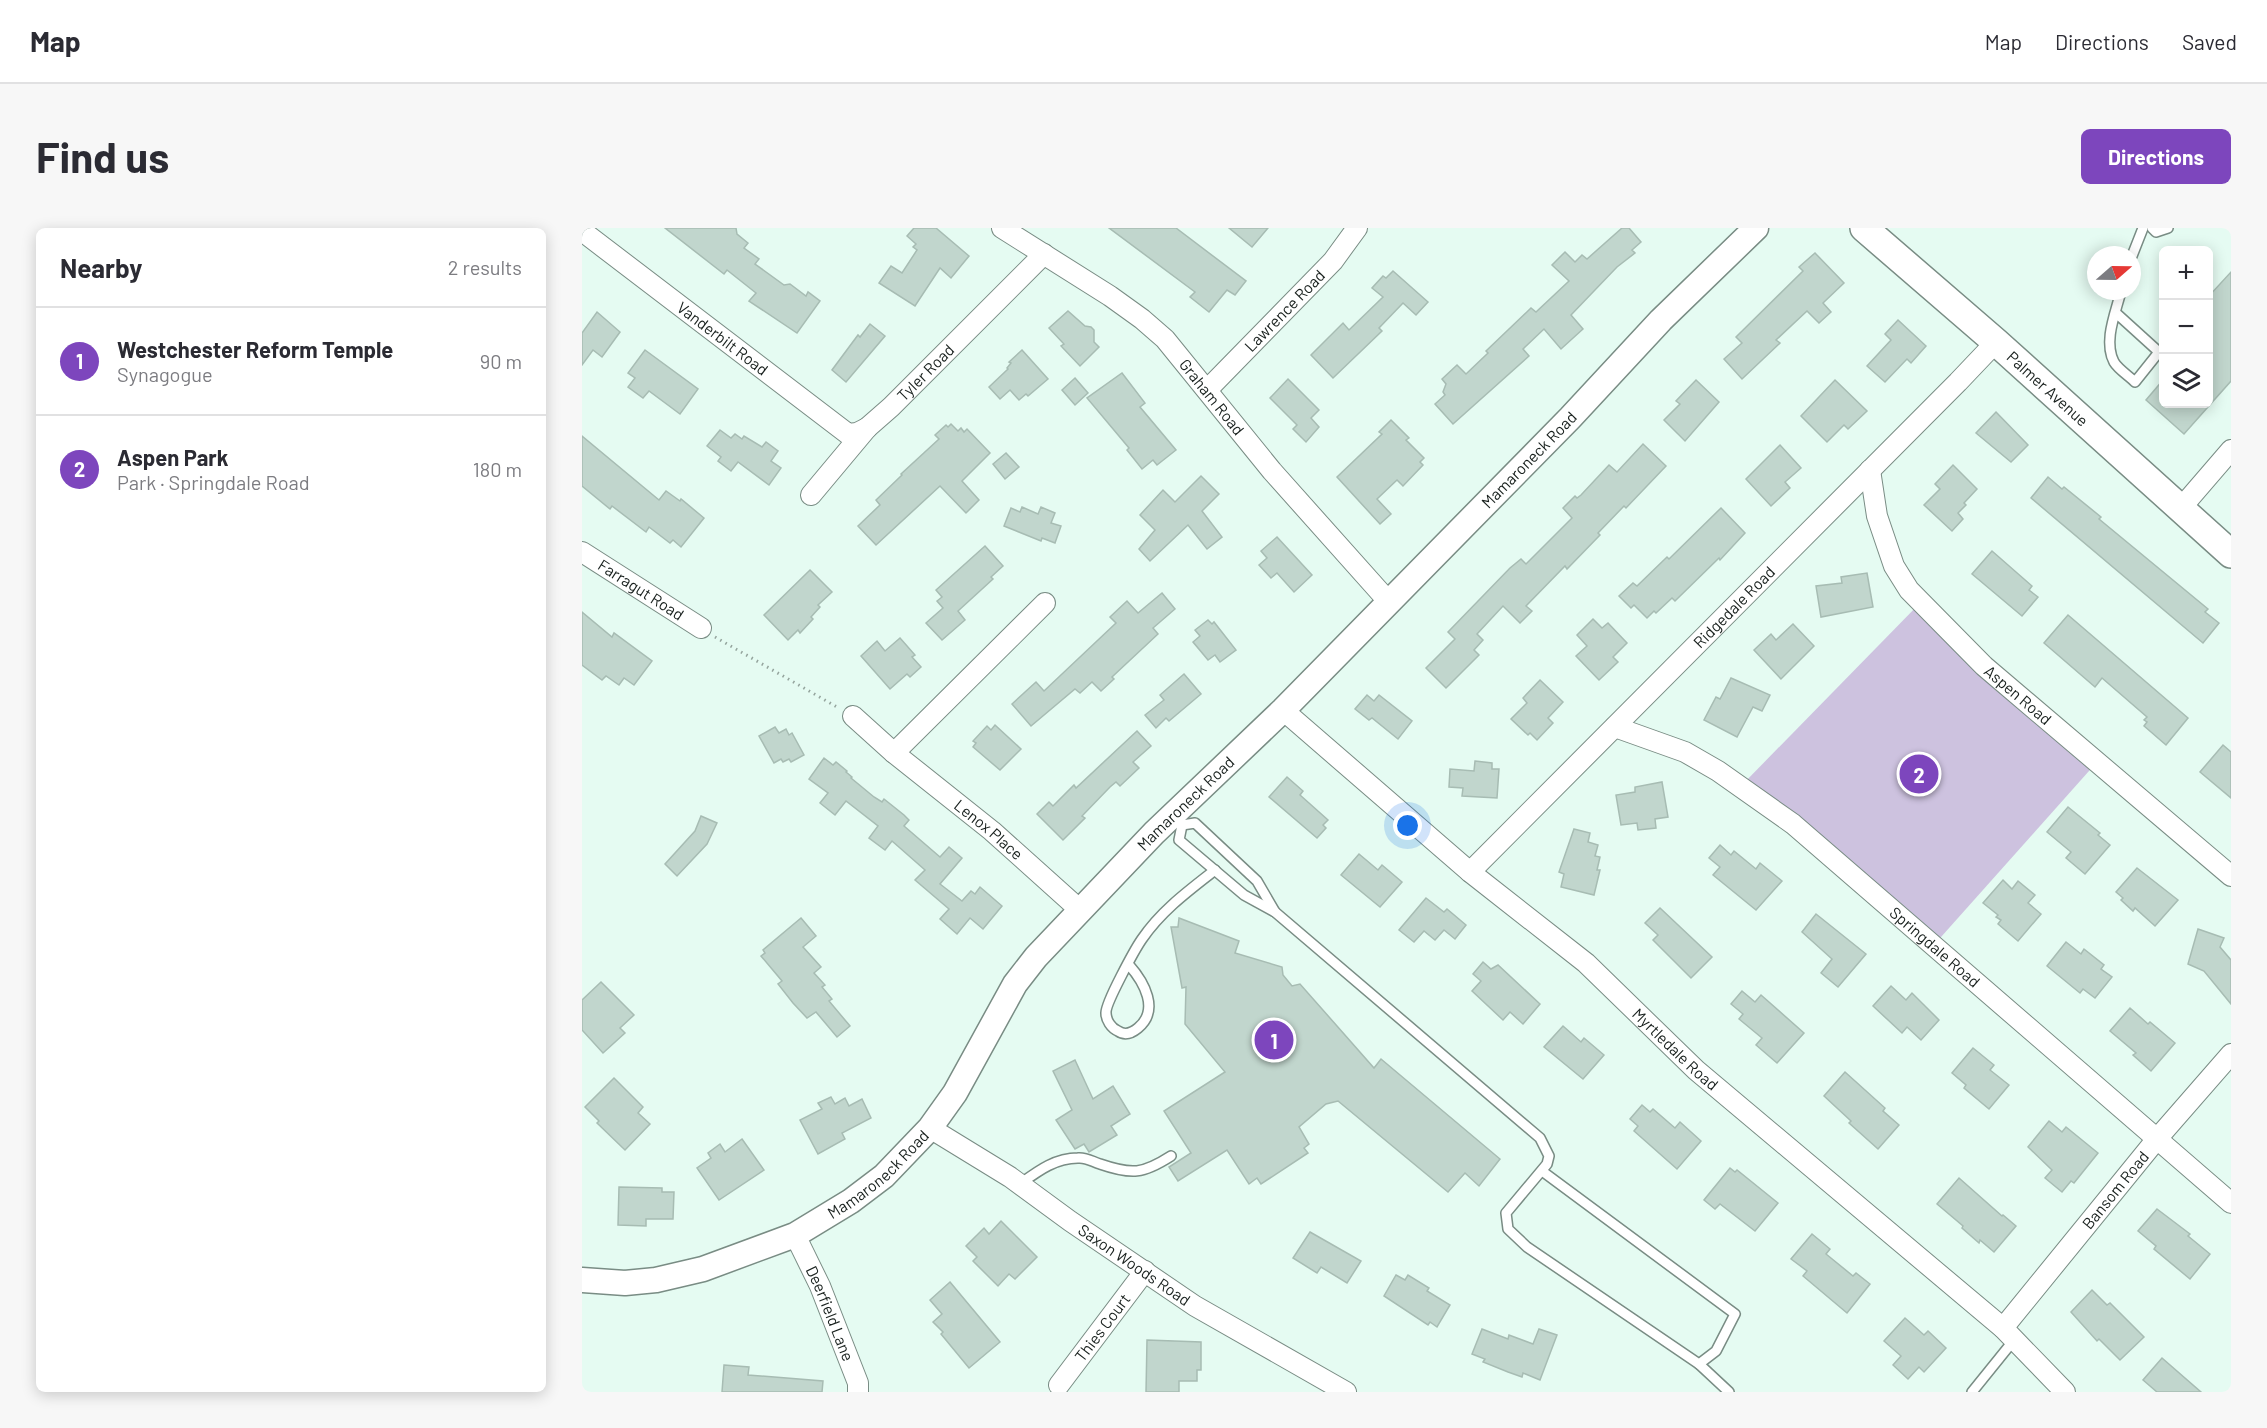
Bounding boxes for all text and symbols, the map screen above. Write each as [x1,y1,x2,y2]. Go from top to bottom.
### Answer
text: Map [30,24,81,58]
text: Map [1985,29,2022,54]
text: Directions [2055,29,2149,54]
text: Saved [2182,29,2237,54]
button: Directions [2081,129,2231,184]
text: Find us [36,131,169,181]
north arrow [2087,246,2141,300]
map controls [2159,246,2213,408]
button: + [2159,246,2213,300]
text: Nearby [60,252,142,283]
text: 2 results [448,255,522,279]
street label: Lawrence Road [1240,265,1328,355]
street label: Vanderbilt Road [674,297,772,379]
button: − [2159,300,2213,354]
text: Westchester Reform Temple [117,336,393,362]
street label: Tyler Road [893,340,958,405]
street label: Palmer Avenue [2003,347,2093,430]
text: 1 [76,349,83,373]
text: 90 m [480,349,522,373]
button: layers [2159,354,2213,408]
street label: Graham Road [1176,355,1249,438]
text: Synagogue [117,362,213,386]
street label: Mamaroneck Road [1477,407,1580,512]
text: Aspen Park [117,444,228,470]
text: 2 [74,457,85,481]
text: 180 m [473,457,522,481]
text: Park · Springdale Road [117,470,310,494]
street label: Farragut Road [595,555,688,624]
street label: Ridgedale Road [1689,562,1778,651]
street label: Aspen Road [1981,661,2056,728]
street label: Mamaroneck Road [1133,752,1238,854]
pin: 2 [1900,752,1938,796]
street label: Lenox Place [951,795,1027,863]
your location [1393,811,1422,840]
street label: Springdale Road [1886,902,1984,991]
street label: Myrtledale Road [1629,1004,1722,1094]
pin: 1 [1254,1018,1294,1062]
street label: Mamaroneck Road [824,1126,932,1222]
street label: Bansom Road [2078,1147,2152,1232]
street label: Saxon Woods Road [1075,1220,1194,1309]
street label: Deerfield Lane [803,1262,858,1364]
street label: Thies Court [1070,1290,1134,1365]

